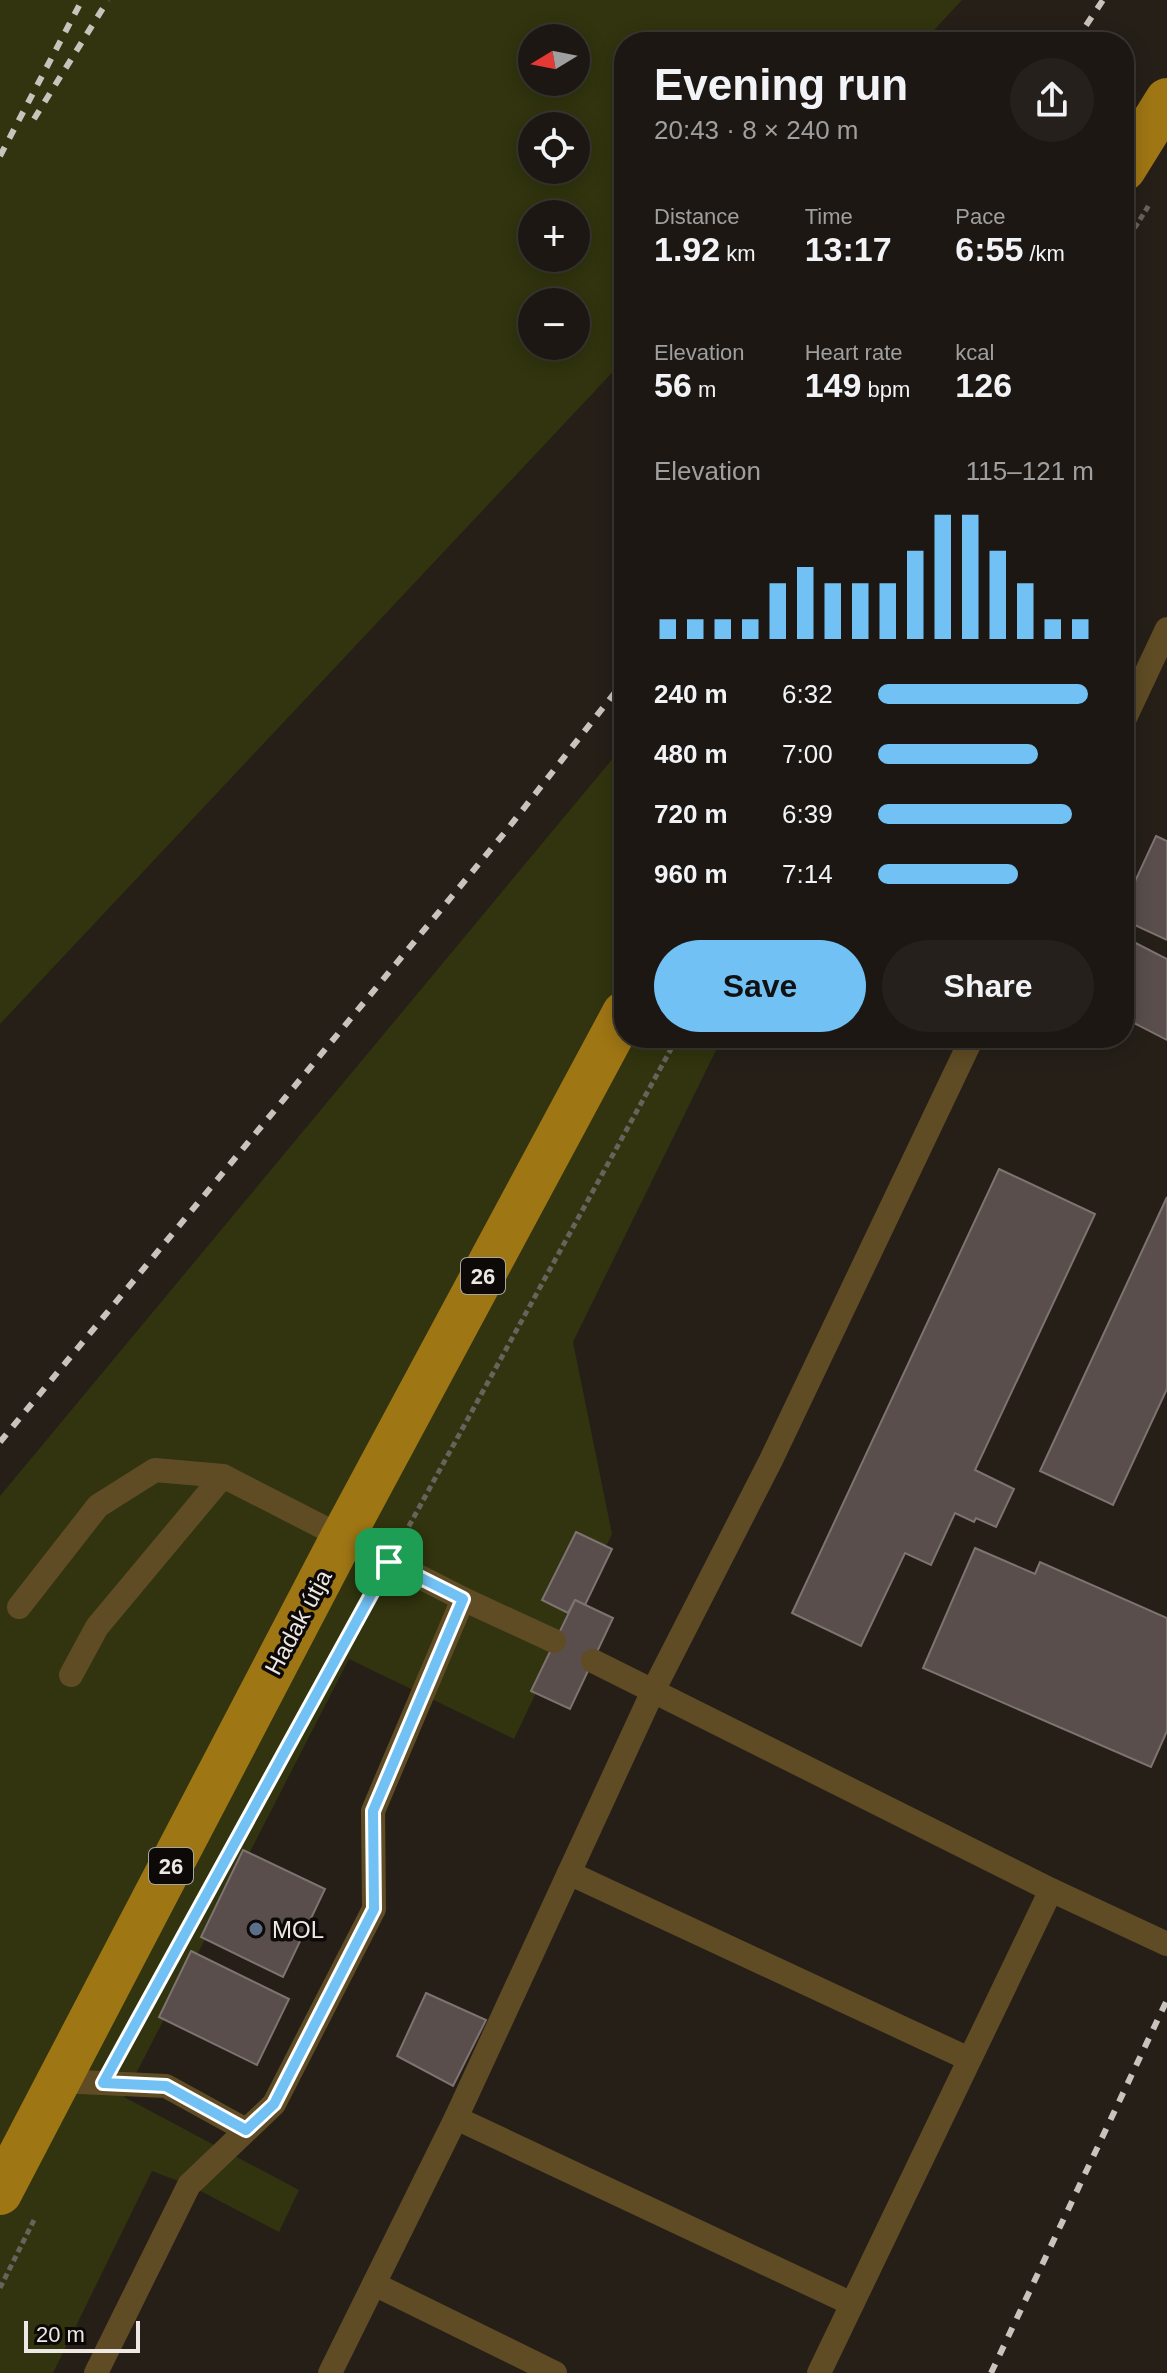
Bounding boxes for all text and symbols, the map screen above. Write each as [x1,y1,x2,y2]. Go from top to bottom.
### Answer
north arrow [518,24,590,96]
map controls [518,24,590,360]
button: share [1010,58,1094,142]
text: Evening run [654,60,908,109]
button: locate [518,112,590,184]
text: 20:43 · 8 × 240 m [654,115,859,145]
button: + [518,200,590,272]
text: Distance [654,204,740,229]
text: Time [805,204,853,229]
text: Pace [955,204,1005,229]
text: 1.92 [654,230,720,268]
text: 13:17 [805,230,892,268]
text: 6:55 [955,230,1023,268]
text: km [720,241,756,266]
text: /km [1023,241,1065,266]
button: − [518,288,590,360]
text: Elevation [654,340,745,365]
text: Heart rate [805,340,902,365]
text: kcal [955,340,994,365]
text: 56 [654,366,692,404]
text: 149 [805,366,861,404]
text: 126 [955,366,1012,404]
text: m [692,377,716,402]
text: bpm [861,377,910,402]
text: Elevation [654,456,761,486]
text: 115–121 m [966,456,1094,486]
text: 240 m [654,679,728,709]
text: 6:32 [782,679,833,709]
text: 480 m [654,739,728,769]
text: 7:00 [782,739,833,769]
text: 720 m [654,799,728,829]
text: 6:39 [782,799,833,829]
text: 960 m [654,859,728,889]
text: 7:14 [782,859,833,889]
button: Save [654,940,866,1032]
button: Share [882,940,1094,1032]
road number: 26 [461,1258,505,1294]
pin [355,1528,423,1596]
icon: arrive [367,1540,411,1584]
street label: Hadak útja [259,1564,337,1679]
road number: 26 [149,1848,193,1884]
place label: MOL [272,1916,324,1943]
marker: MOL [247,1920,265,1938]
scale bar [24,2317,140,2353]
text: 20 m [36,2322,85,2347]

